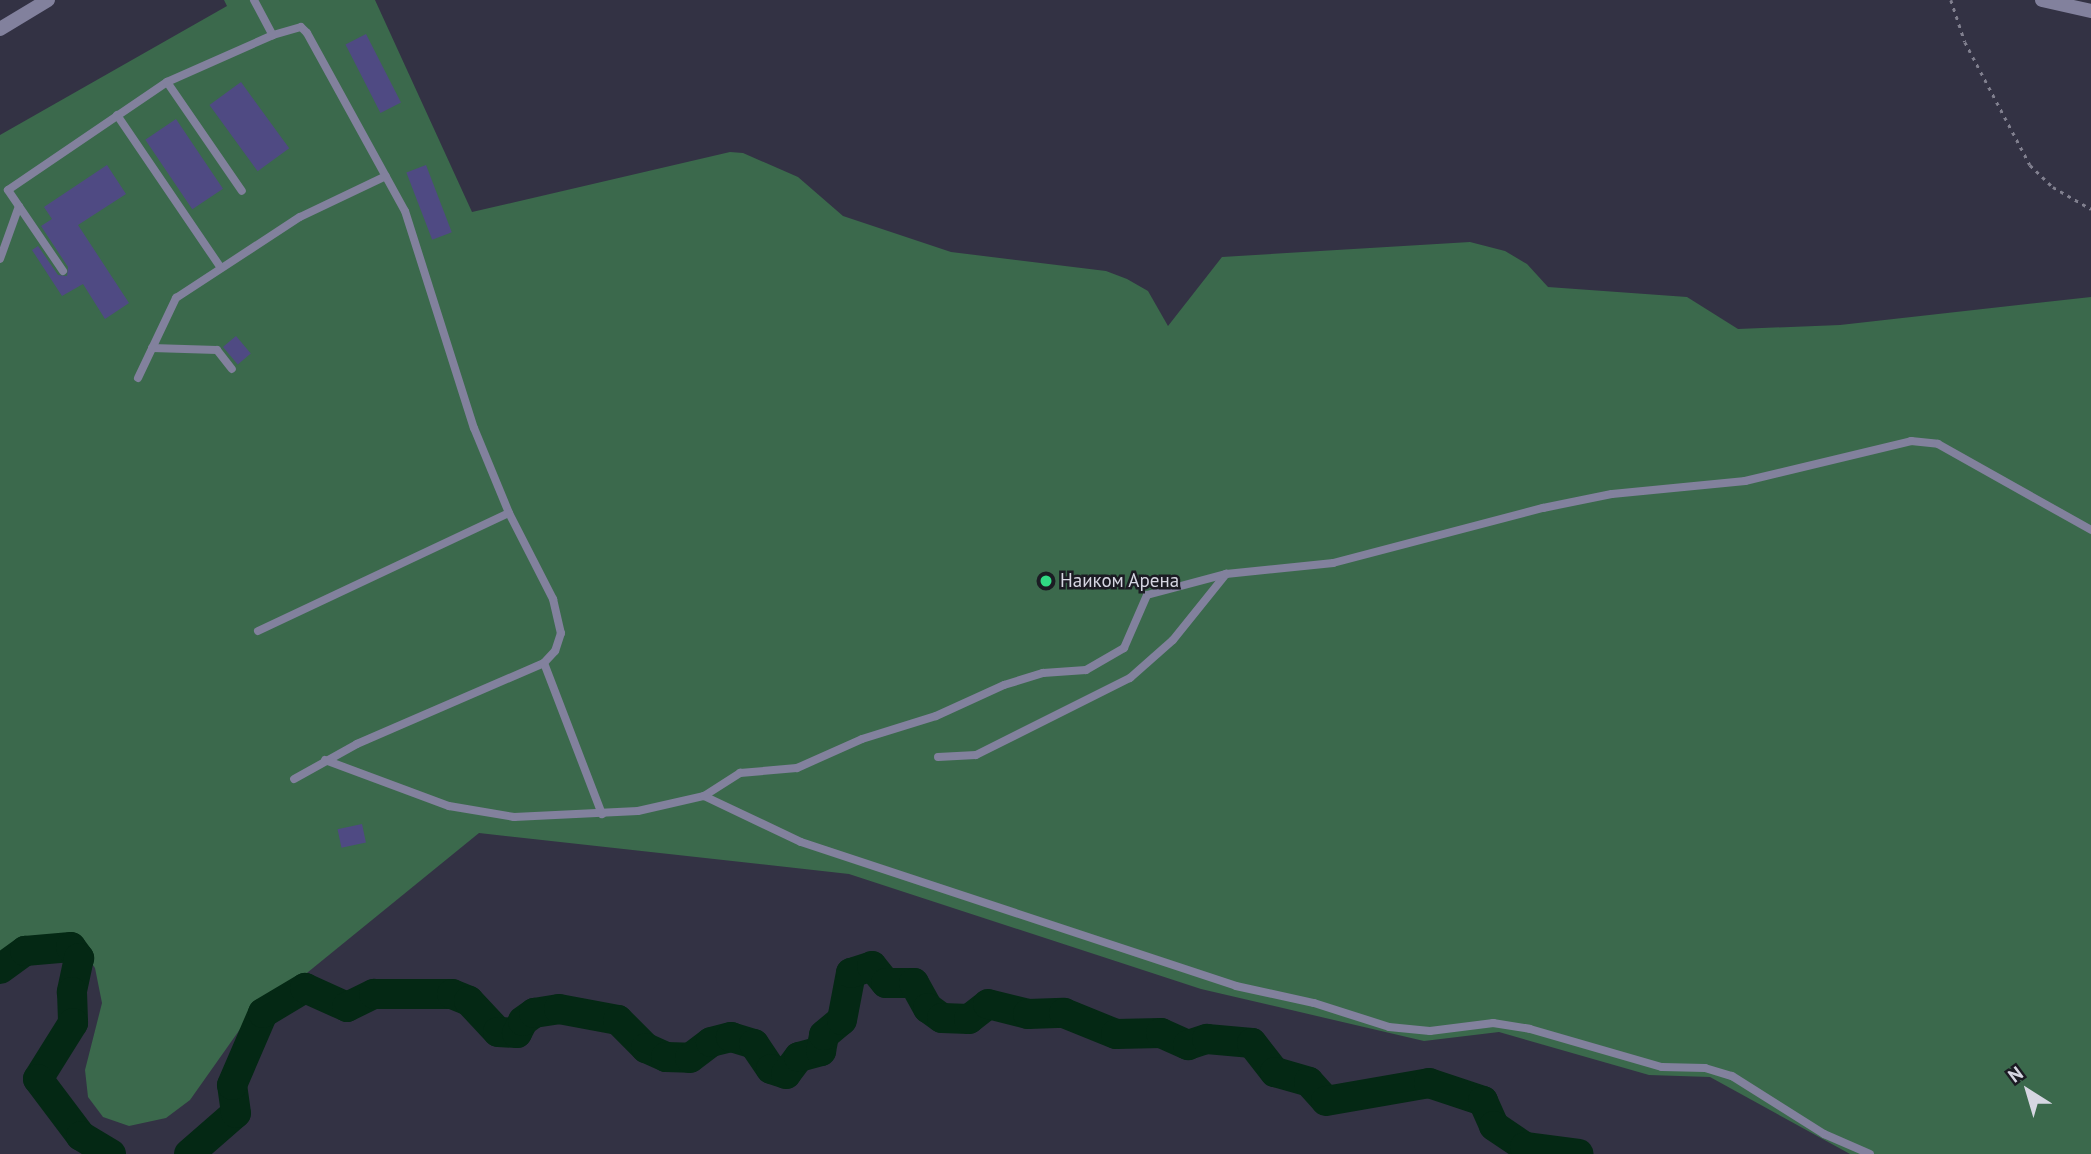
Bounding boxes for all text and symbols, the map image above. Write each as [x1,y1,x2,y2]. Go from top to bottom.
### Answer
place label: Наиком Арена [1060,570,1180,592]
marker: Наиком Арена [1038,573,1054,589]
north arrow [1993,1056,2063,1126]
text: N [2003,1061,2028,1088]

